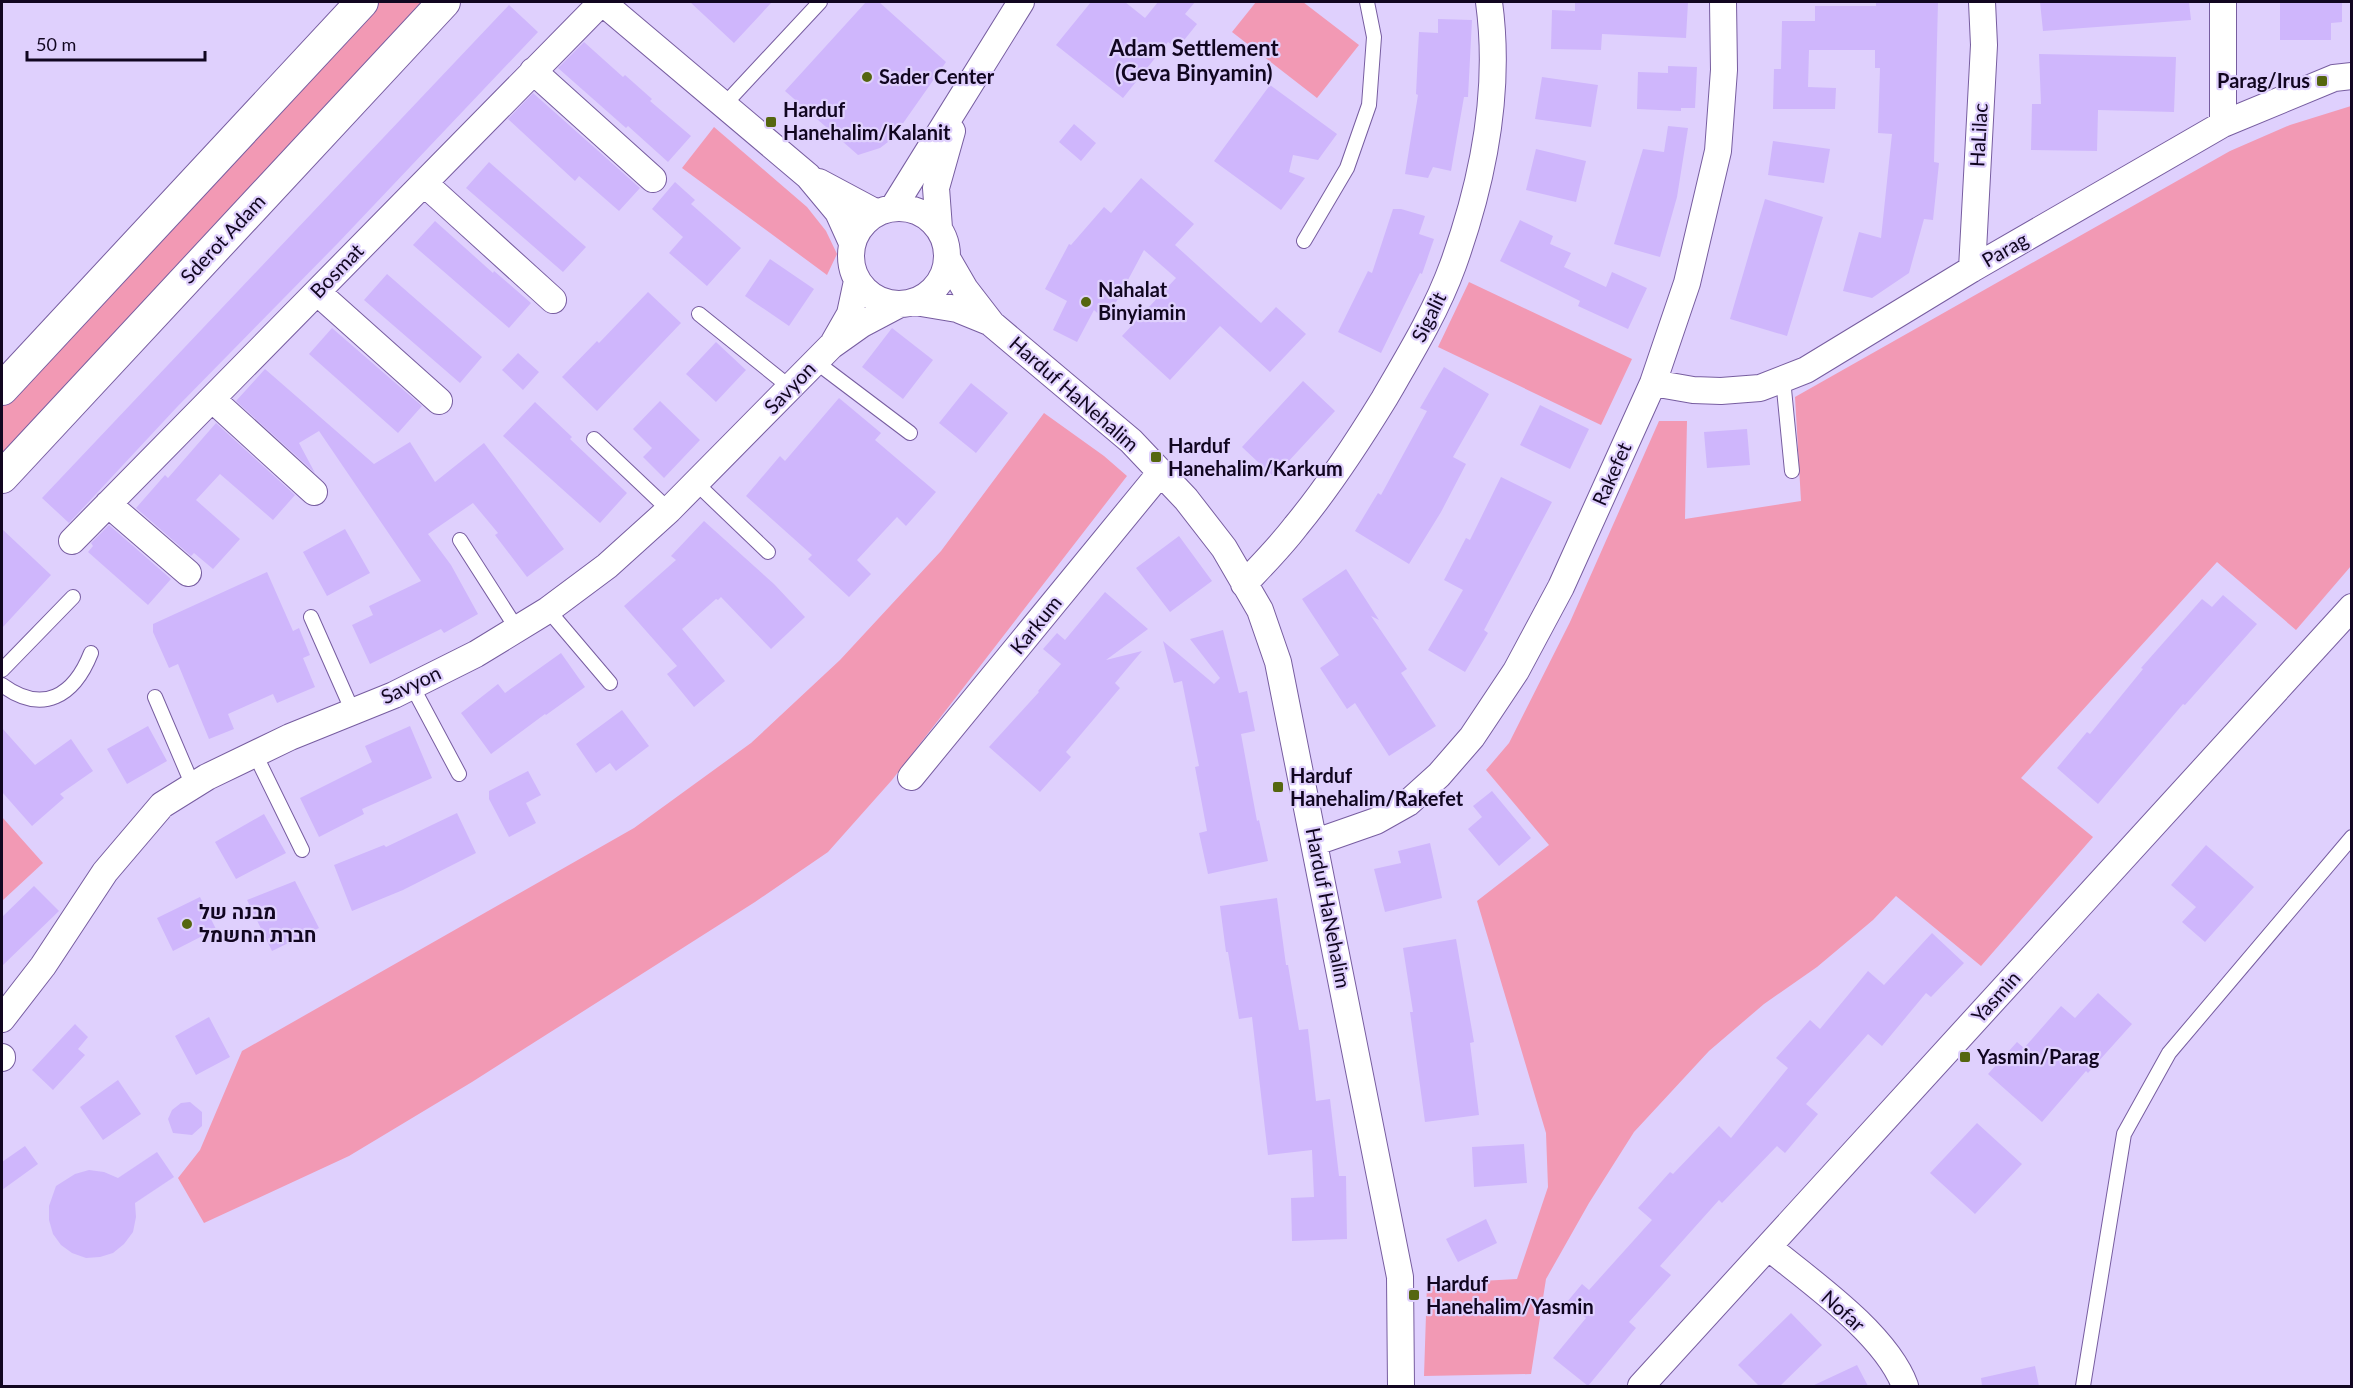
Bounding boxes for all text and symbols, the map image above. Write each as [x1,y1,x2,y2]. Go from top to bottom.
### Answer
scale bar [27,24,206,62]
text: 50 m [36,33,76,55]
district label: Adam Settlement (Geva Binyamin) [1108,34,1280,86]
place label: Sader Center [879,64,995,88]
place label: Parag/Irus [2217,68,2310,92]
marker: Sader Center [860,70,874,84]
marker: Parag/Irus [2315,74,2329,88]
place label: Harduf Hanehalim/Kalanit [783,97,951,144]
street label: HaLilac [1964,102,1992,168]
marker: Harduf Hanehalim/Kalanit [764,115,778,129]
street label: Sderot Adam [175,189,270,288]
street label: Parag [1977,226,2032,272]
street label: Bosmat [305,238,368,302]
place label: Nahalat Binyiamin [1098,277,1186,324]
street label: Sigalit [1406,288,1450,345]
marker: Nahalat Binyiamin [1079,295,1093,309]
street label: Harduf HaNehalim [1005,331,1144,456]
street label: Savyon [759,356,820,418]
place label: Harduf Hanehalim/Karkum [1168,433,1343,480]
street label: Rakefet [1587,438,1636,509]
marker: Harduf Hanehalim/Karkum [1149,450,1163,464]
street label: Karkum [1004,590,1066,658]
street label: Savyon [377,660,444,708]
place label: Harduf Hanehalim/Rakefet [1290,763,1464,810]
marker: Harduf Hanehalim/Rakefet [1271,780,1285,794]
street label: Harduf HaNehalim [1302,825,1356,990]
place label: מבנה של חברת החשמל [199,899,316,946]
marker: מבנה של חברת החשמל [180,917,194,931]
street label: Yasmin [1966,966,2025,1027]
place label: Yasmin/Parag [1976,1044,2100,1068]
marker: Yasmin/Parag [1958,1050,1972,1064]
place label: Harduf Hanehalim/Yasmin [1426,1271,1594,1318]
street label: Nofar [1817,1285,1871,1336]
marker: Harduf Hanehalim/Yasmin [1407,1288,1421,1302]

